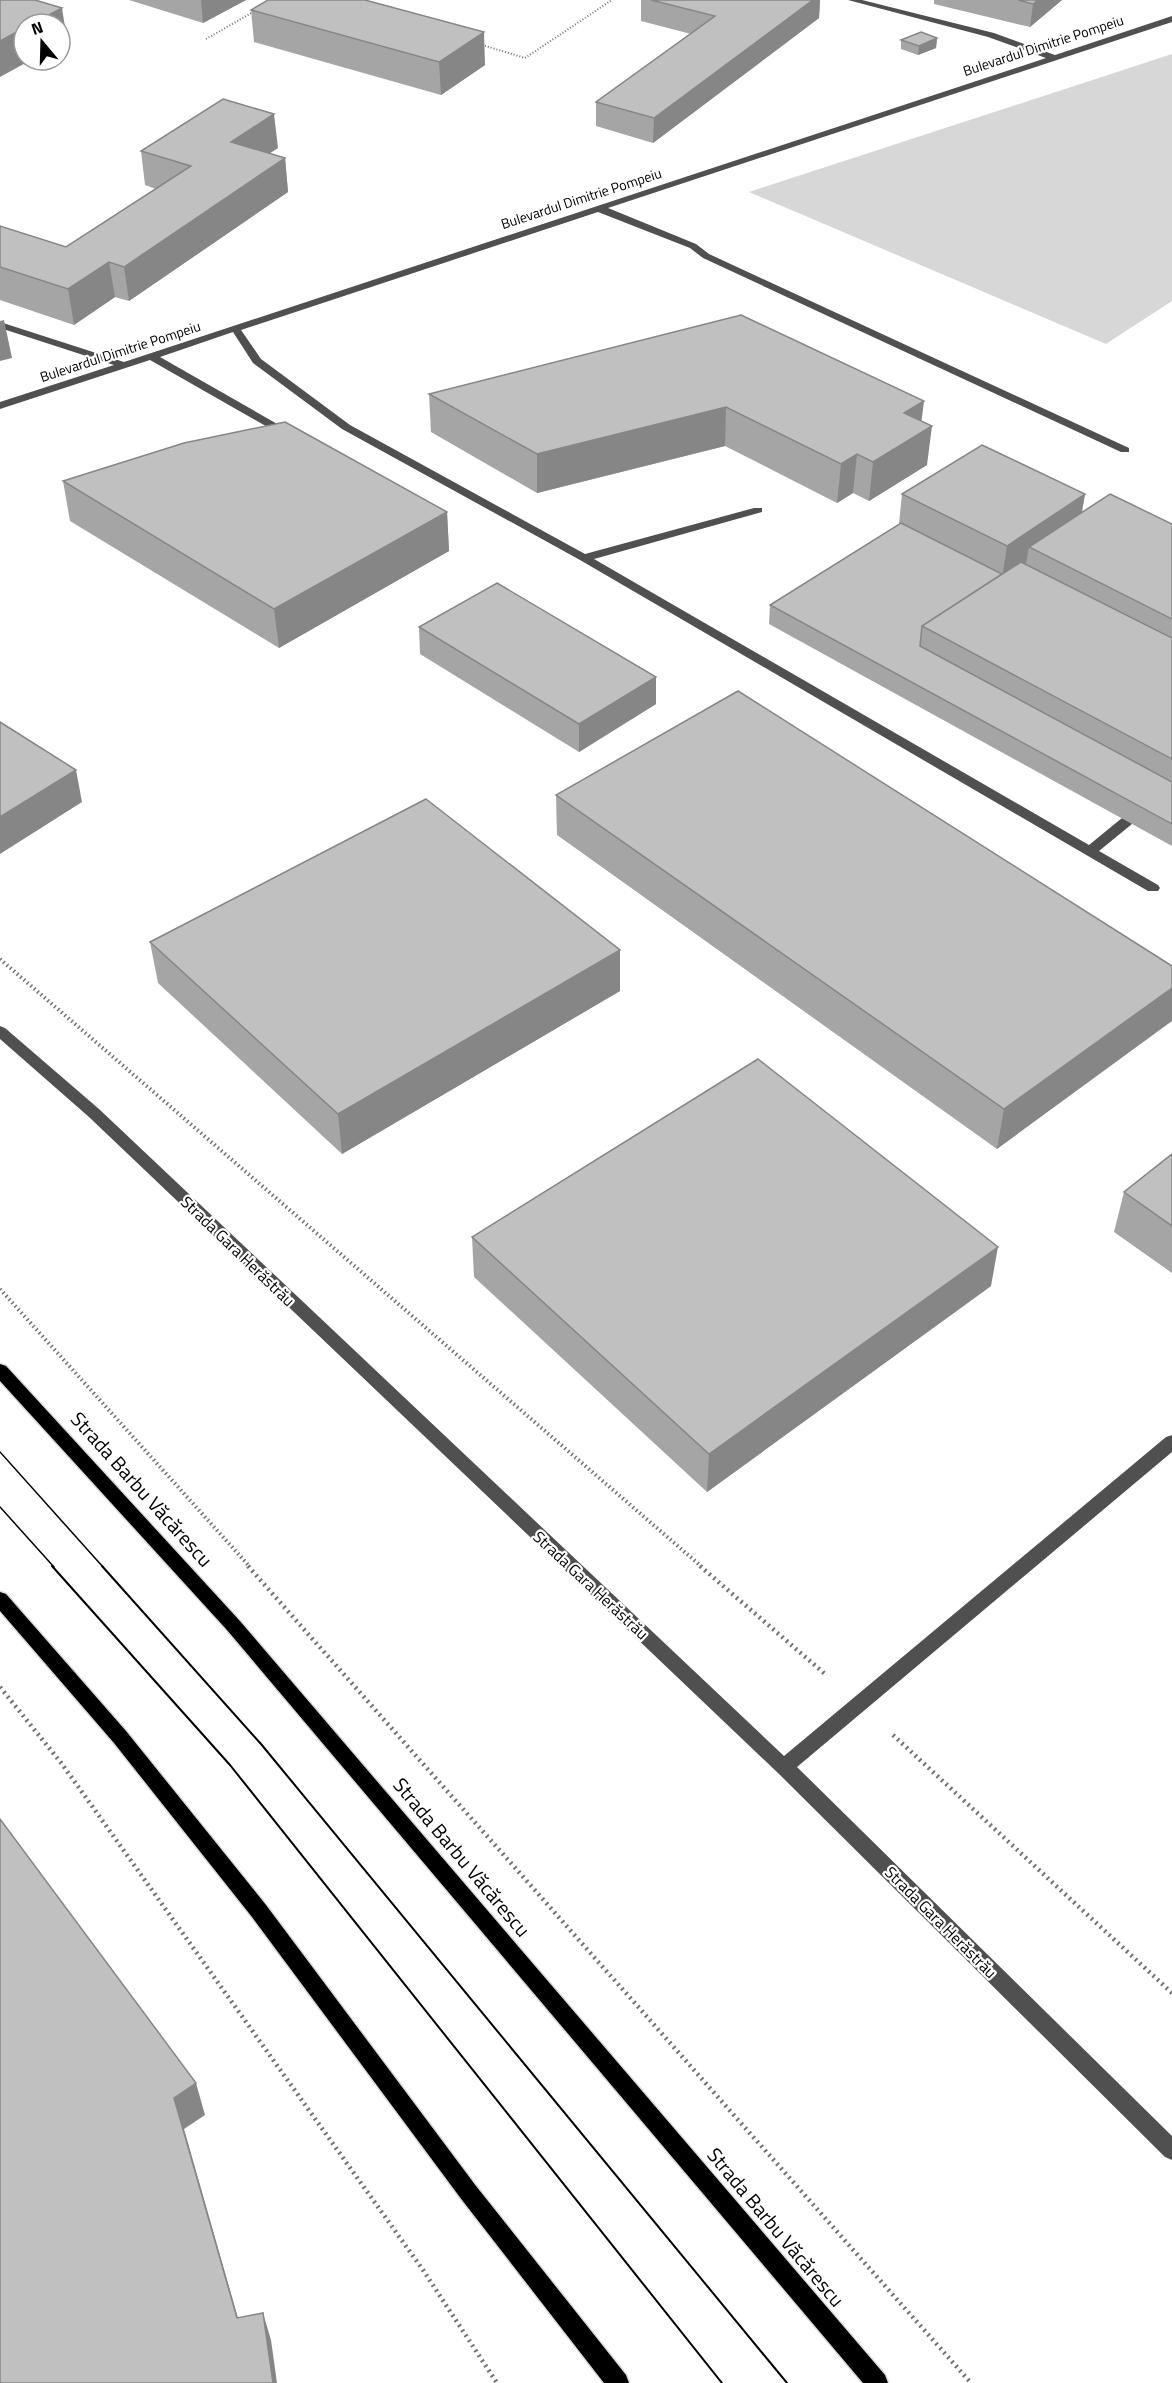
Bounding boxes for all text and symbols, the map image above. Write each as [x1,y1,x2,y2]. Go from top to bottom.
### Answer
street label: Bulevardul Dimitrie Pompeiu [960,9,1126,81]
north arrow [12,12,72,72]
text: N [28,15,46,41]
street label: Bulevardul Dimitrie Pompeiu [498,162,664,234]
street label: Bulevardul Dimitrie Pompeiu [37,315,203,387]
street label: Strada Gara Herăstrău [176,1190,300,1312]
street label: Strada Barbu Văcărescu [64,1404,220,1574]
street label: Strada Gara Herăstrău [528,1525,654,1645]
street label: Strada Barbu Văcărescu [386,1770,538,1944]
street label: Strada Gara Herăstrău [879,1860,1003,1984]
street label: Strada Barbu Văcărescu [700,2140,852,2314]

